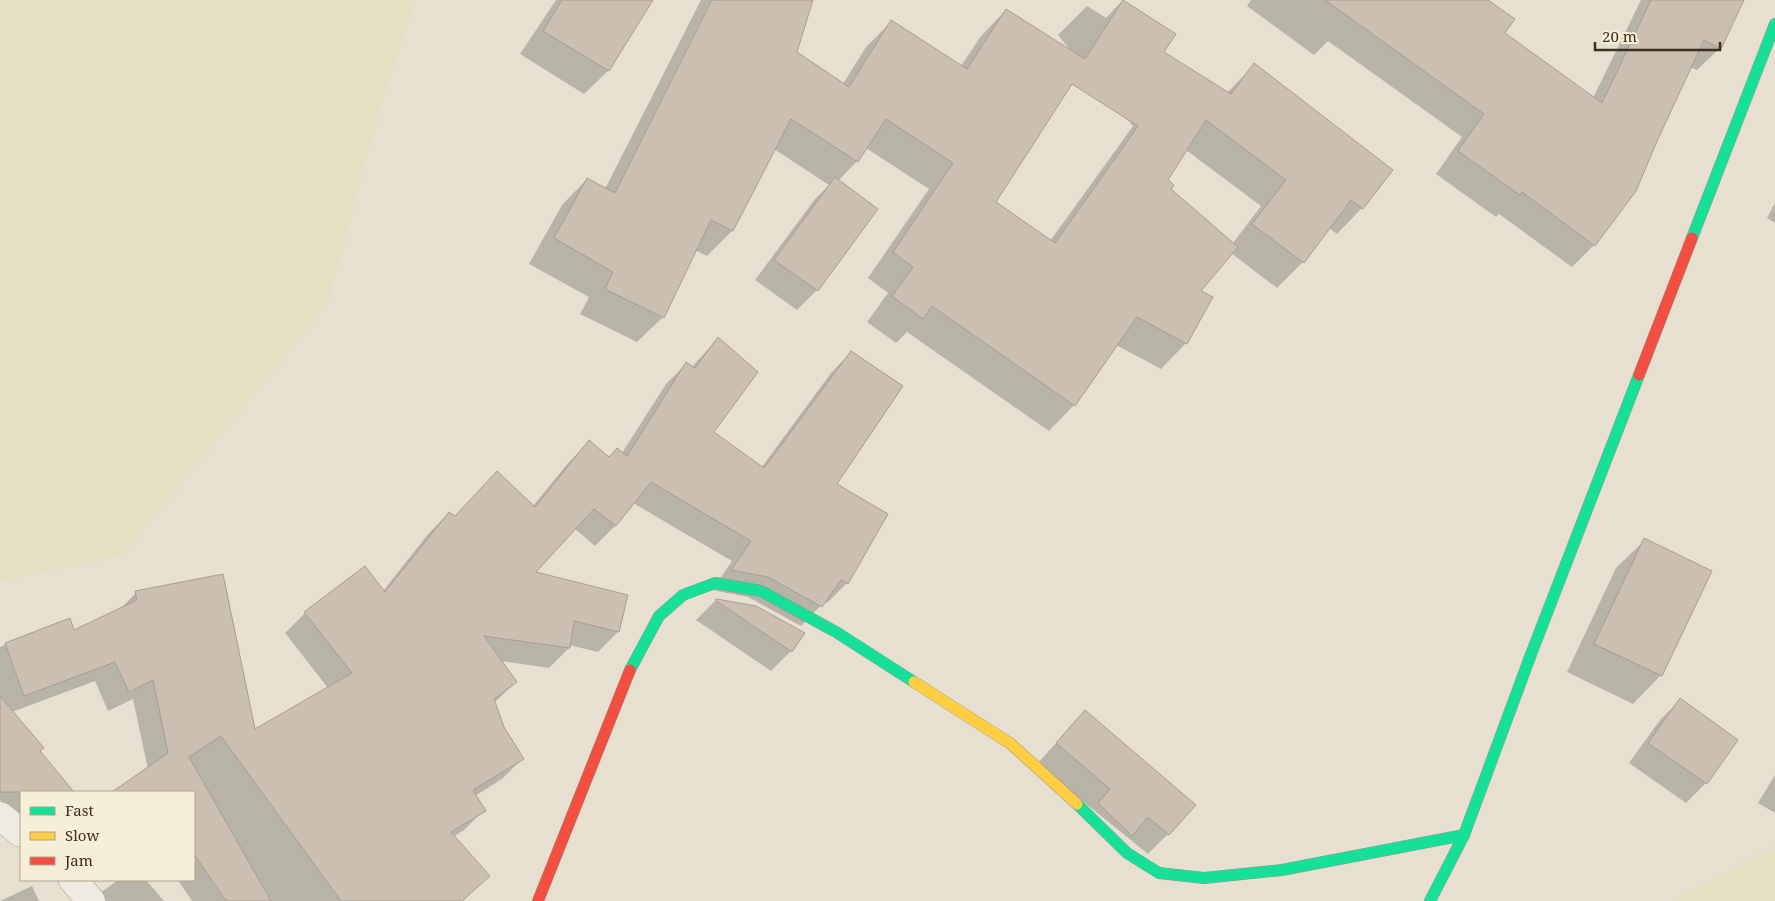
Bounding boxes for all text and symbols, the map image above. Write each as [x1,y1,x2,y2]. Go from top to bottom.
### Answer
scale bar [1595,20,1720,52]
text: 20 m [1602,26,1637,46]
legend [20,791,195,881]
text: Fast [65,800,94,820]
text: Slow [65,825,99,845]
text: Jam [64,850,93,870]

